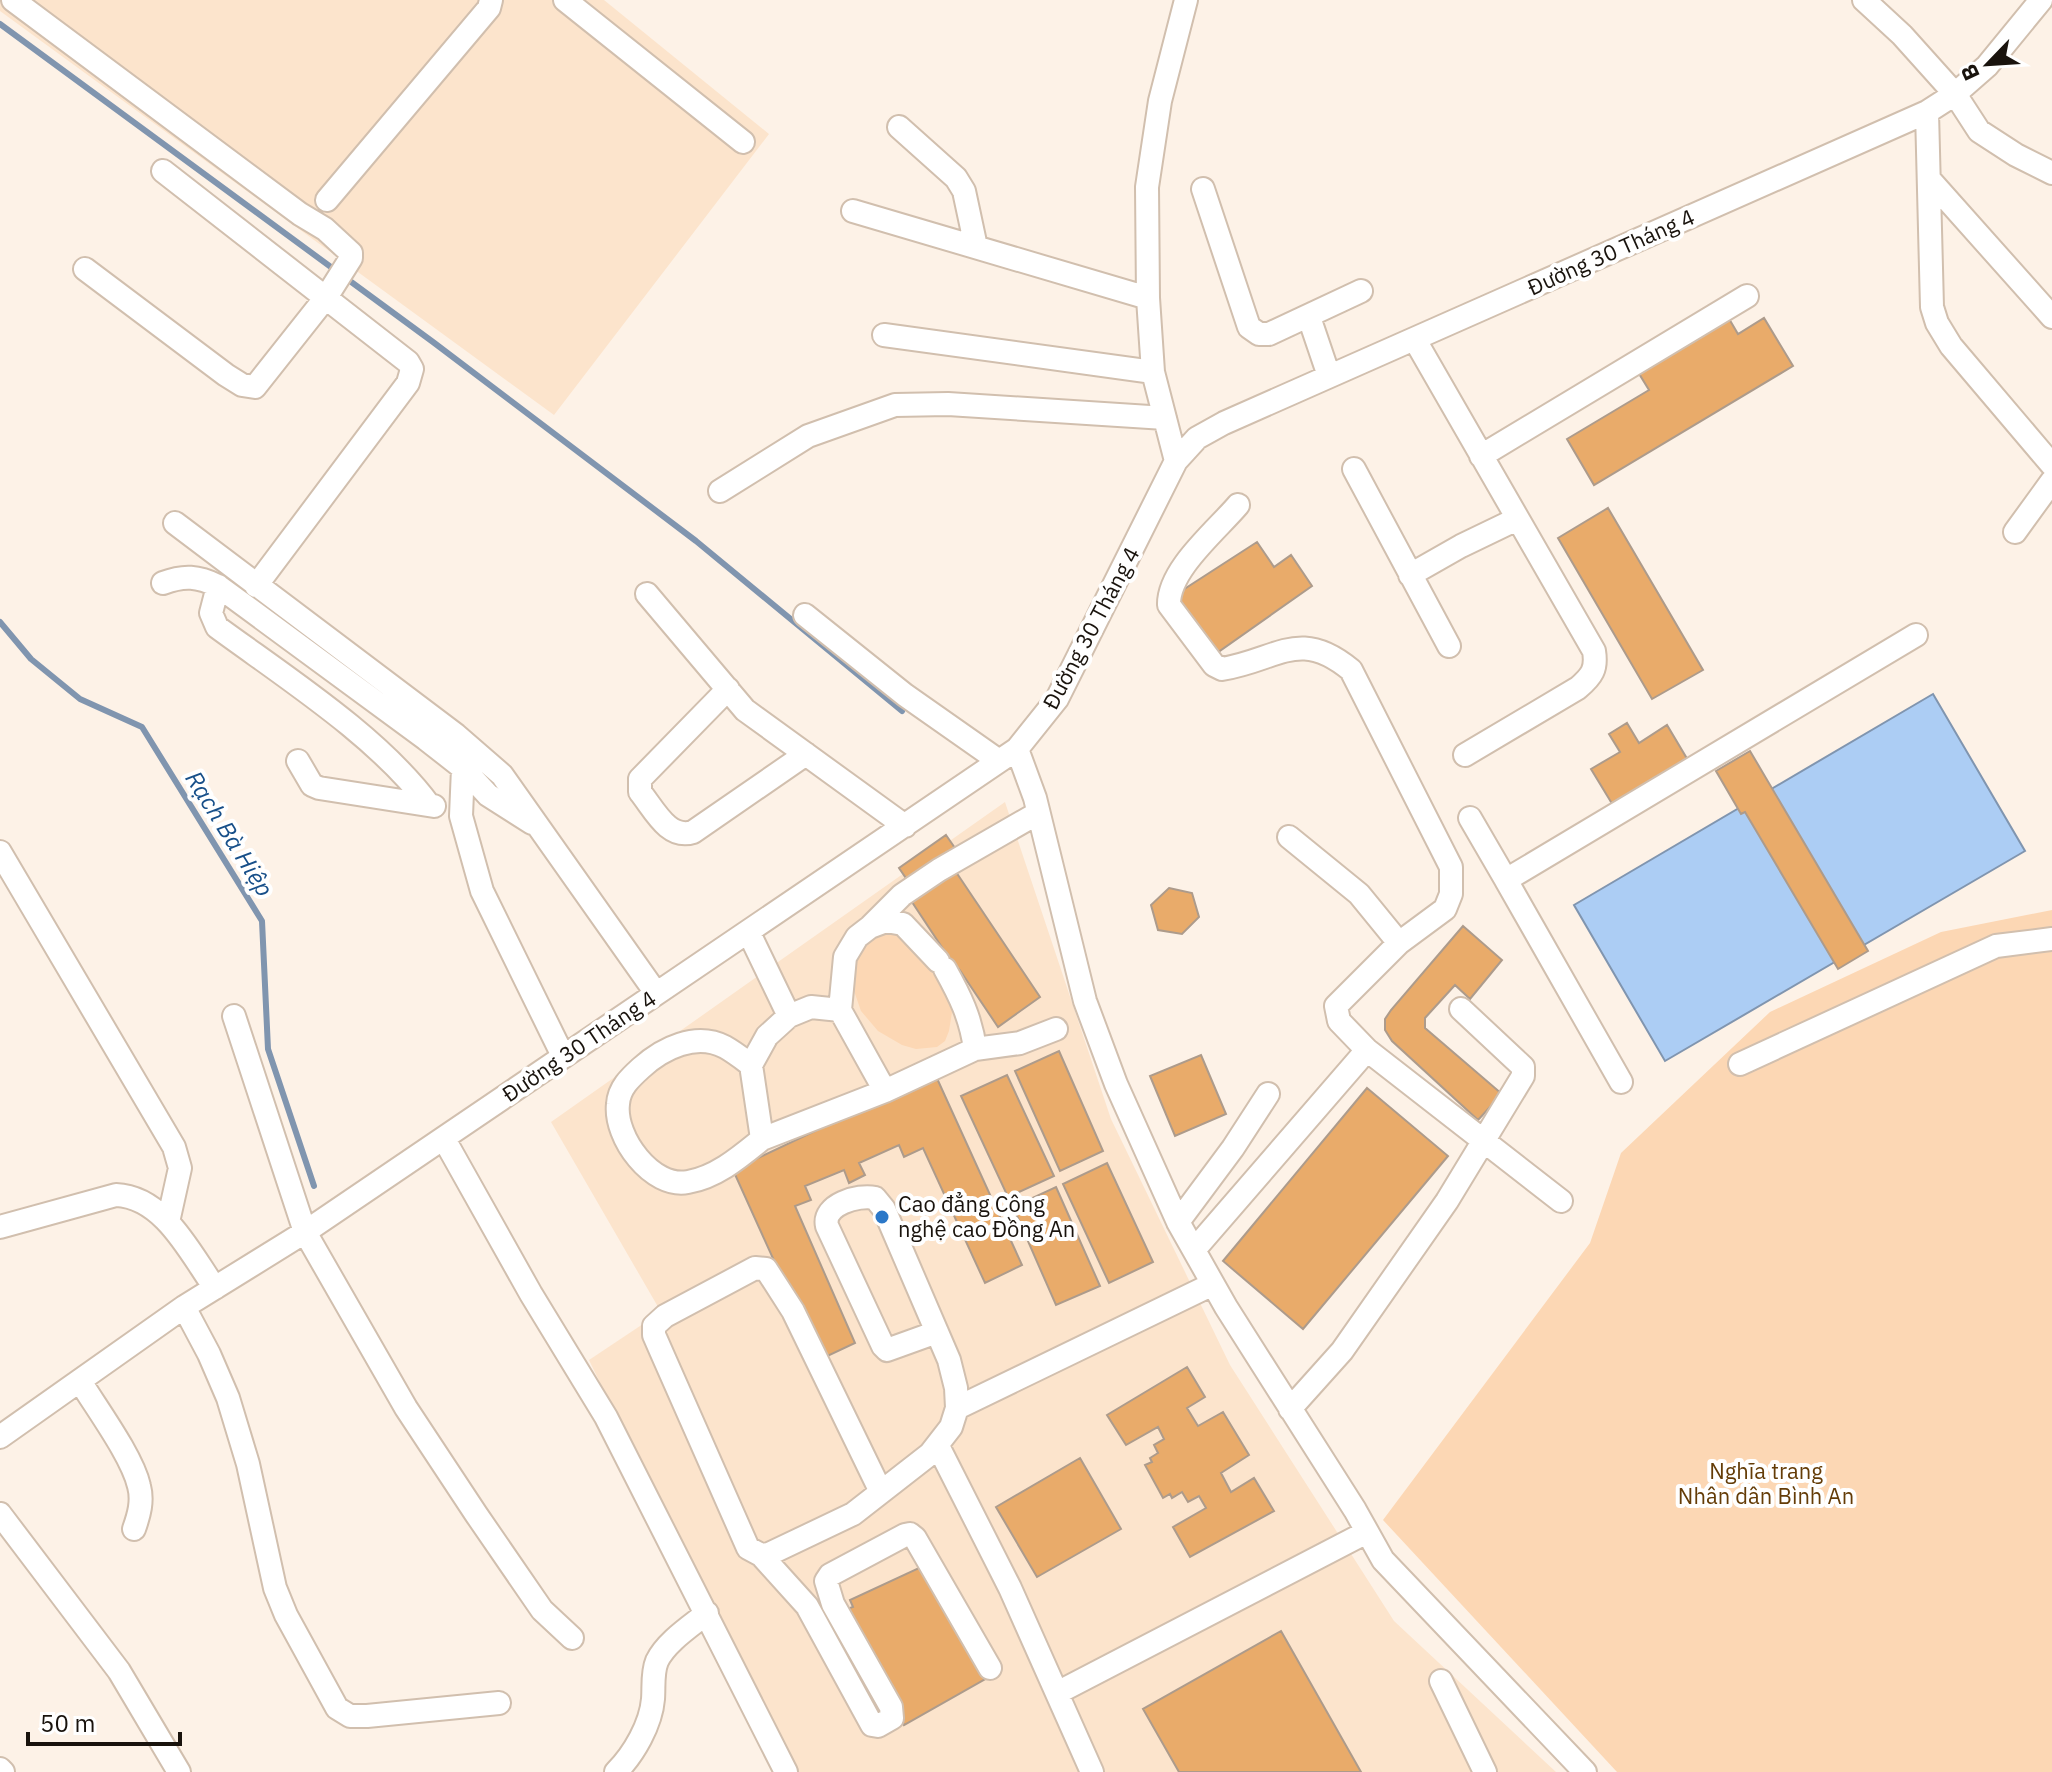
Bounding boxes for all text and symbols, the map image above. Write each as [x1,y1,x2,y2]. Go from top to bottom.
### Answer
north arrow [1948,24,2028,104]
text: B [1953,60,1986,85]
street label: Đường 30 Tháng 4 [1523,202,1699,301]
street label: Đường 30 Tháng 4 [1036,542,1146,714]
water label: Rạch Bà Hiệp [179,765,281,902]
street label: Đường 30 Tháng 4 [496,983,661,1108]
place label: Cao đẳng Công nghệ cao Đồng An [898,1189,1075,1243]
marker: Cao đẳng Công nghệ cao Đồng An [873,1208,891,1226]
park label: Nghĩa trang Nhân dân Bình An [1678,1456,1854,1510]
scale bar [28,1696,180,1746]
text: 50 m [40,1707,95,1739]

